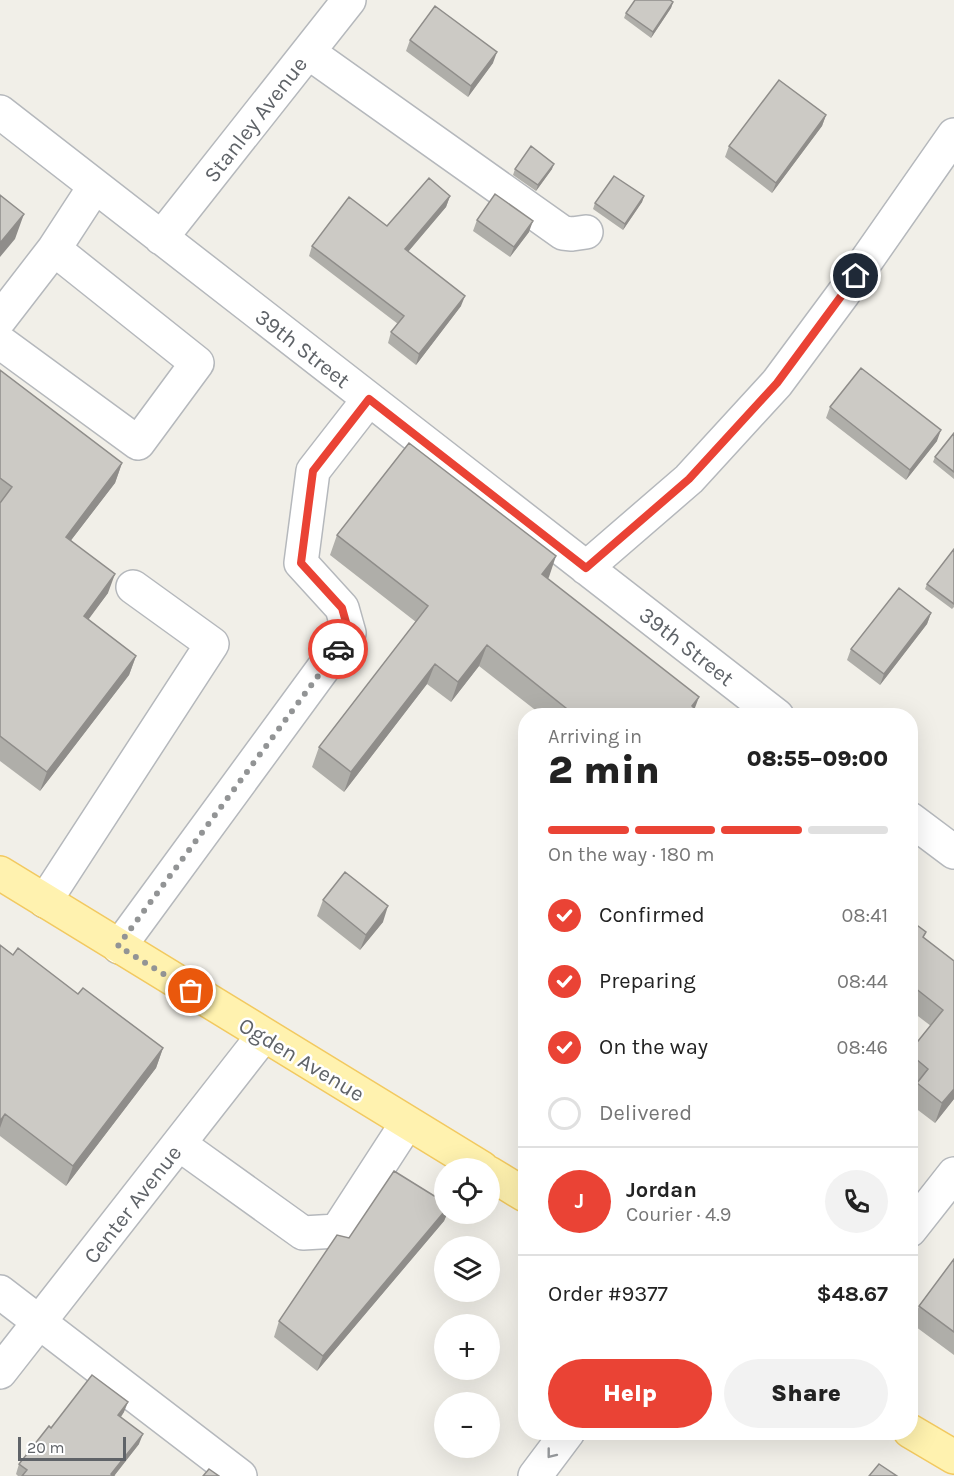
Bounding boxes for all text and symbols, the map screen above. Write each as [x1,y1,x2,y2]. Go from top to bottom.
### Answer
street label: Stanley Avenue [199,52,313,188]
pin [830,250,881,301]
icon: home [839,259,872,292]
street label: 39th Street [250,304,355,394]
street label: 39th Street [634,602,739,692]
courier [308,619,368,679]
icon: car [322,633,355,666]
text: Arriving in [548,725,642,748]
text: 08:55–09:00 [747,746,888,772]
text: 2 min [548,747,660,793]
text: On the way · 180 m [548,843,714,866]
icon: check [548,899,581,932]
text: Confirmed [599,902,705,928]
text: 08:41 [841,904,888,927]
pin [165,965,216,1016]
icon: check [548,965,581,998]
text: Preparing [599,968,696,994]
text: 08:44 [837,970,888,993]
icon: bag [174,974,207,1007]
street label: Ogden Avenue [234,1012,369,1108]
icon: check [548,1031,581,1064]
text: On the way [599,1034,708,1060]
text: 08:46 [837,1036,888,1059]
text: Delivered [599,1100,692,1126]
street label: Center Avenue [78,1140,187,1269]
map controls [434,1158,500,1458]
button: locate [434,1158,500,1224]
button: phone [825,1170,888,1233]
text: Jordan [626,1177,697,1203]
text: J [575,1188,584,1214]
text: Courier · 4.9 [626,1203,731,1226]
button: layers [434,1236,500,1302]
text: Order #9377 [548,1281,668,1307]
text: $48.67 [817,1281,888,1307]
button: + [434,1314,500,1380]
button: Help [548,1359,712,1428]
button: Share [724,1359,888,1428]
button: − [434,1392,500,1458]
scale bar [18,1434,126,1462]
text: 20 m [27,1438,65,1457]
one-way arrow [548,1448,559,1459]

